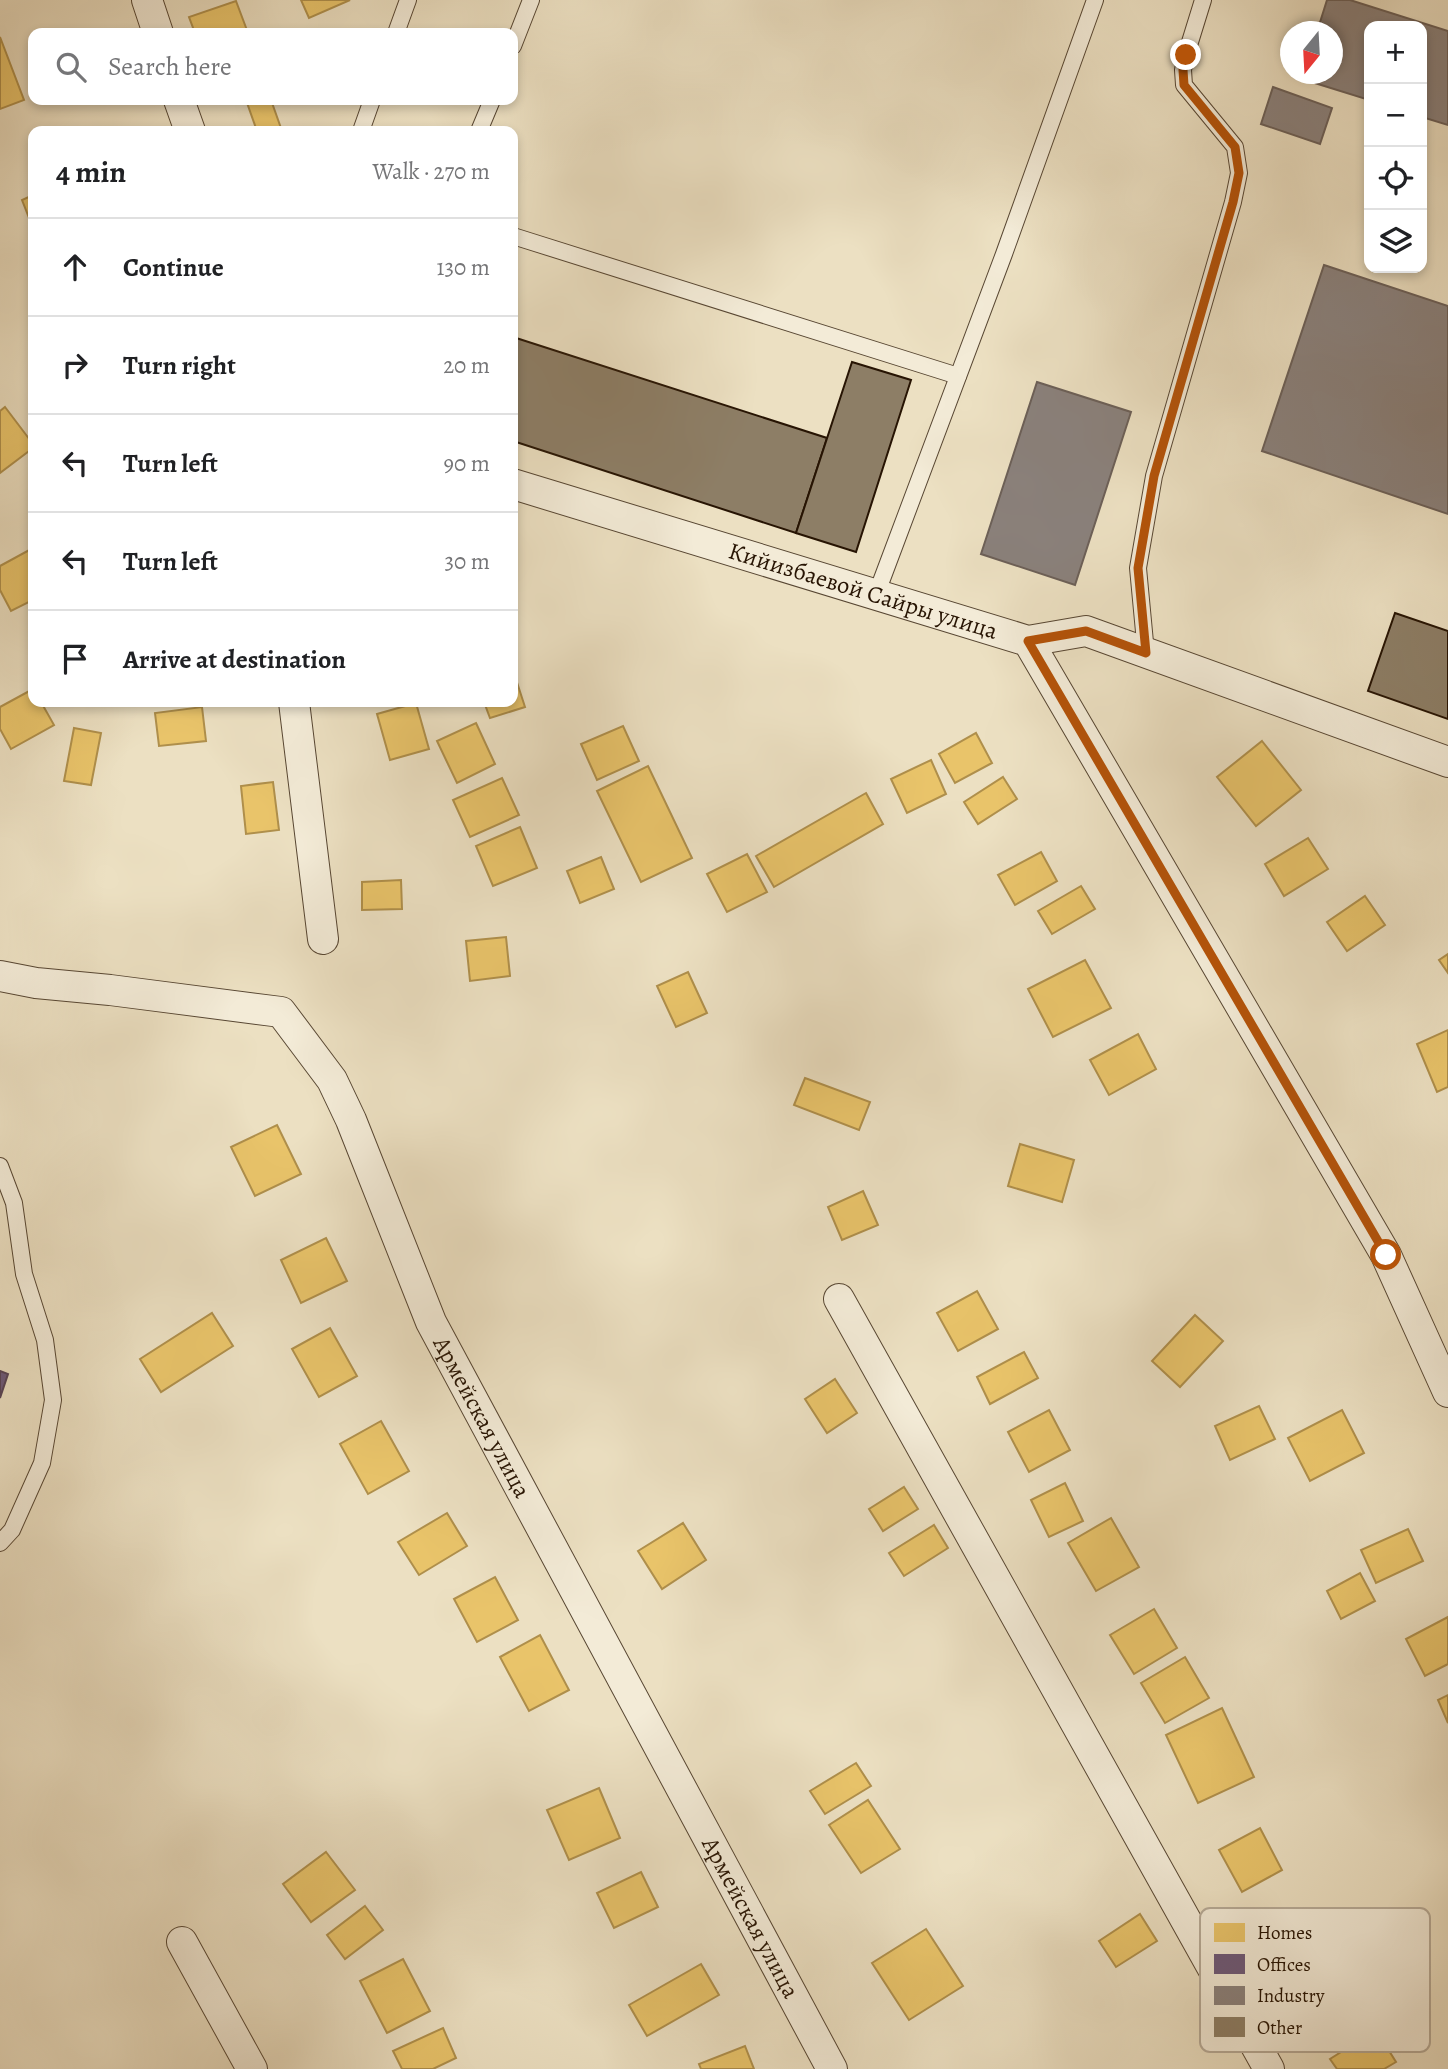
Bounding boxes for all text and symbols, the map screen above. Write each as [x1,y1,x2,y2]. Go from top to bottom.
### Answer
north arrow [1280,21,1343,84]
map controls [1364,21,1427,273]
button: + [1364,21,1427,84]
search box [28,28,518,105]
route end [1170,39,1201,70]
icon: search [52,48,90,86]
text: Search here [108,49,232,84]
button: − [1364,84,1427,147]
button: locate [1364,147,1427,210]
text: 4 min [56,152,126,192]
text: Walk · 270 m [372,156,490,187]
button: layers [1364,210,1427,273]
icon: ahead [56,248,94,286]
text: Continue [123,250,224,285]
text: 130 m [437,252,490,283]
icon: right [56,346,94,384]
text: Turn right [123,348,236,383]
text: 20 m [443,350,490,381]
icon: left [56,444,94,482]
text: Turn left [123,446,218,481]
text: 90 m [444,448,490,479]
street label: Кийизбаевой Сайры улица [725,535,1002,647]
icon: left [56,542,94,580]
text: Turn left [123,544,218,579]
text: 30 m [444,546,490,577]
icon: arrive [56,640,94,678]
text: Arrive at destination [123,642,346,677]
route start [1370,1239,1401,1270]
street label: Армейская улица [425,1330,538,1503]
street label: Армейская улица [694,1831,807,2004]
legend [1200,1908,1430,2052]
text: Homes [1257,1920,1312,1946]
text: Offices [1257,1952,1311,1978]
text: Industry [1257,1983,1325,2009]
text: Other [1257,2015,1302,2041]

